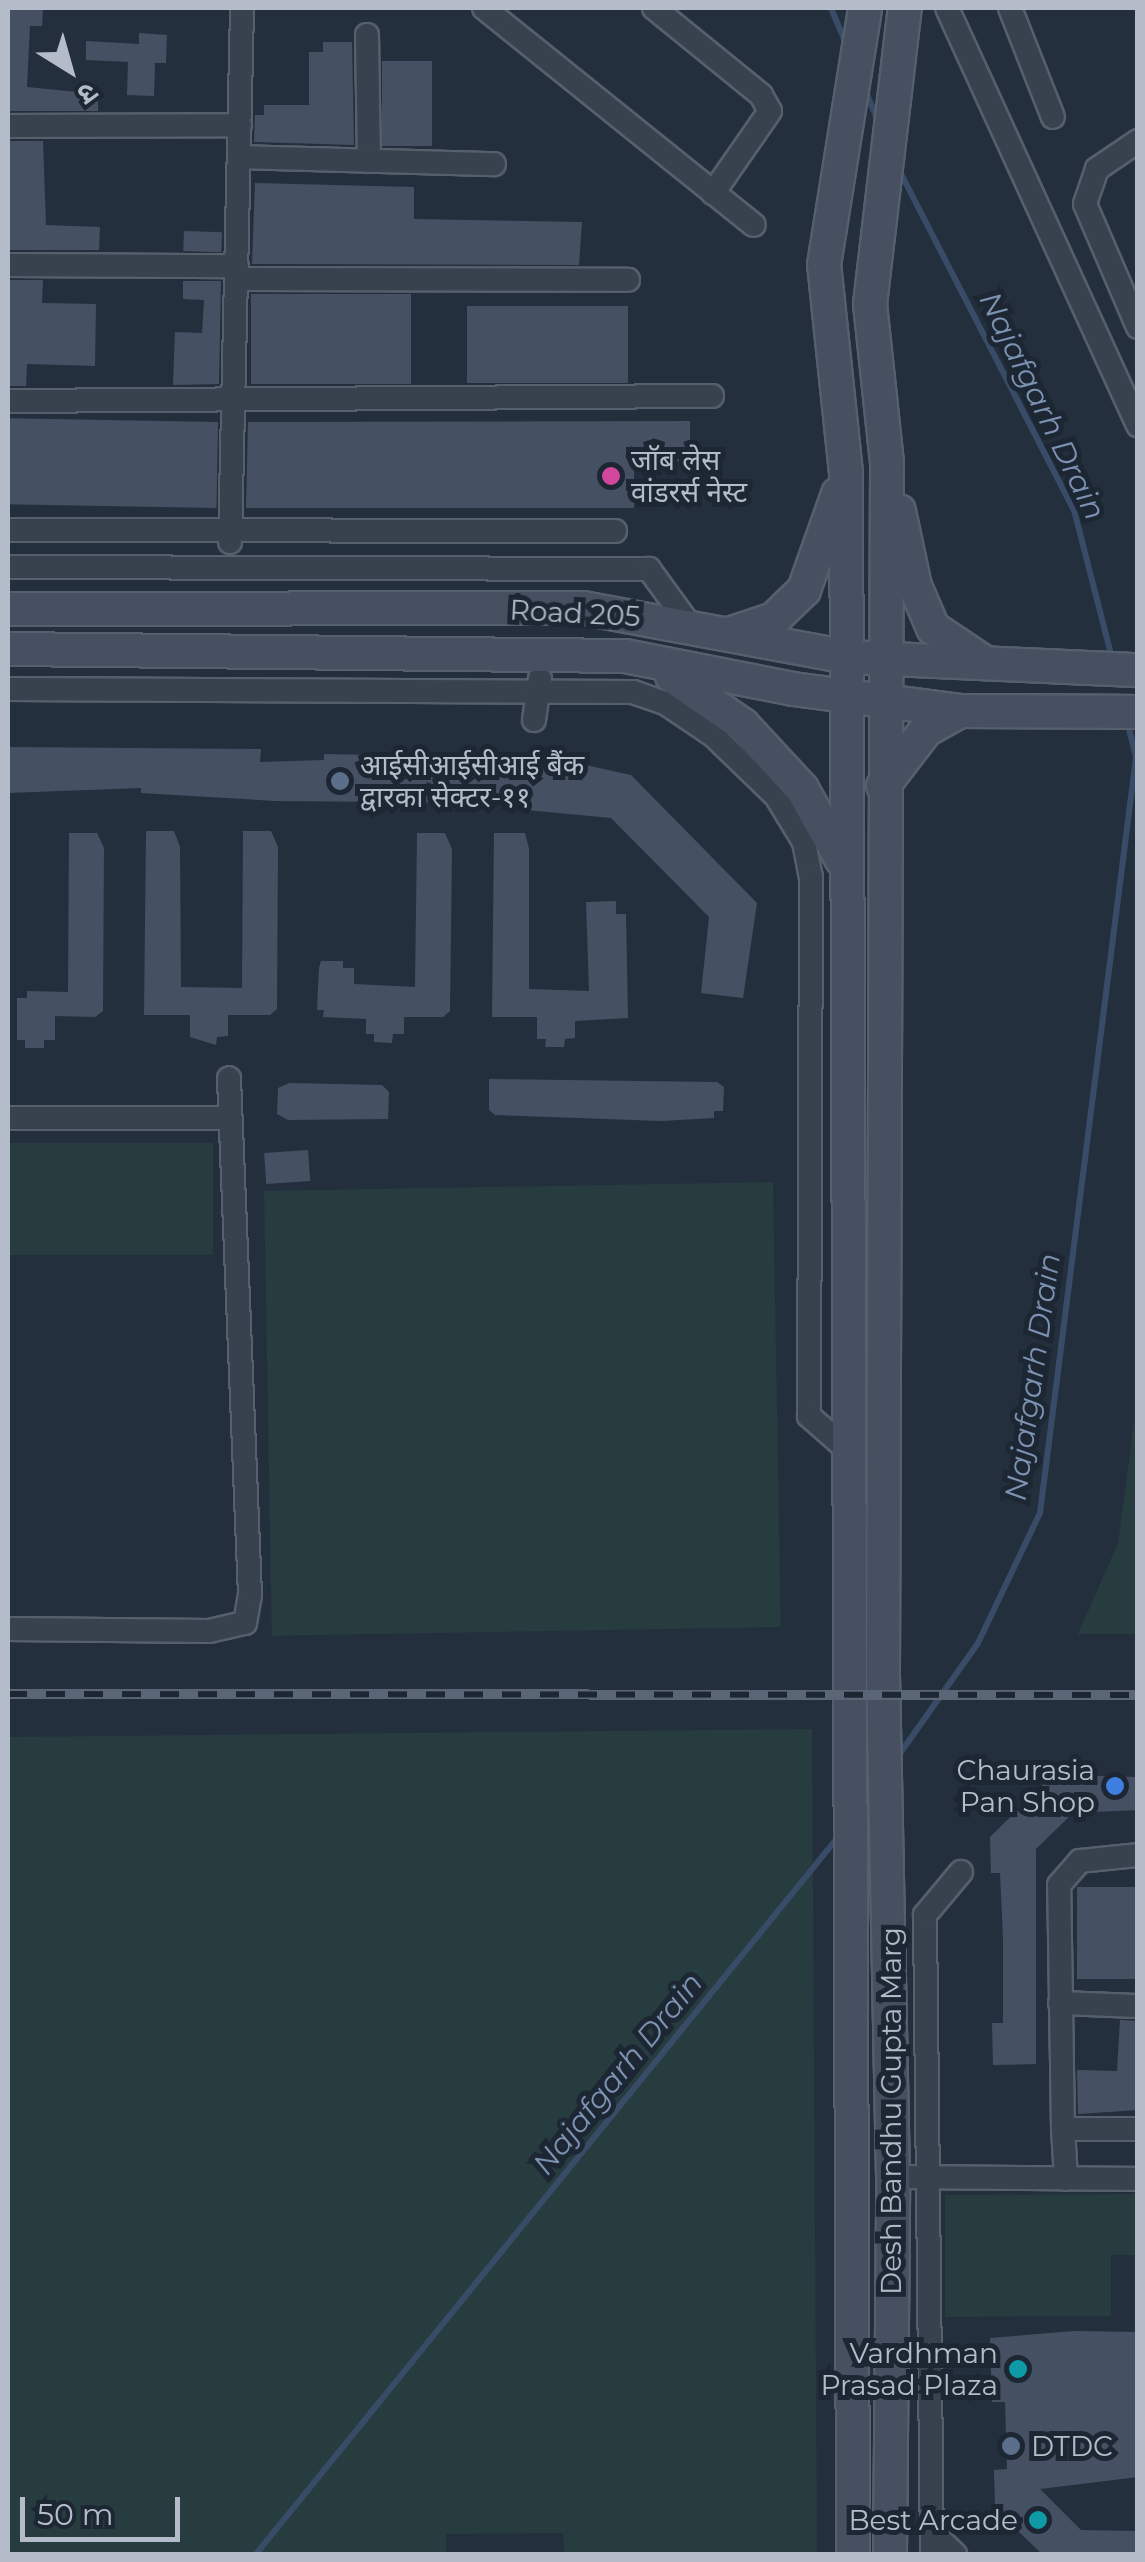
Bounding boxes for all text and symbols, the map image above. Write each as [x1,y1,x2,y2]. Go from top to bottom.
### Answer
north arrow [20,20,120,120]
text: उ [71,75,105,112]
water label: Najafgarh Drain [971,286,1113,526]
place label: जॉब लेस वांडरर्स नेस्ट [631,443,747,509]
marker: जॉब लेस वांडरर्स नेस्ट [600,465,622,487]
street label: Road 205 [509,593,641,633]
place label: आईसीआईसीआई बैंक द्वारका सेक्टर-११ [360,748,584,814]
marker: आईसीआईसीआई बैंक द्वारका सेक्टर-११ [329,770,351,792]
water label: Najafgarh Drain [998,1251,1068,1503]
place label: Chaurasia Pan Shop [957,1753,1095,1819]
marker: Chaurasia Pan Shop [1104,1775,1126,1797]
street label: Desh Bandhu Gupta Marg [874,1927,908,2295]
water label: Najafgarh Drain [526,1966,710,2182]
place label: Vardhman Prasad Plaza [820,2336,998,2402]
marker: Vardhman Prasad Plaza [1007,2358,1029,2380]
place label: DTDC [1031,2429,1113,2463]
marker: DTDC [1000,2435,1022,2457]
scale bar [25,2477,185,2539]
text: 50 m [37,2496,114,2533]
place label: Best Arcade [848,2503,1018,2537]
marker: Best Arcade [1027,2509,1049,2531]

